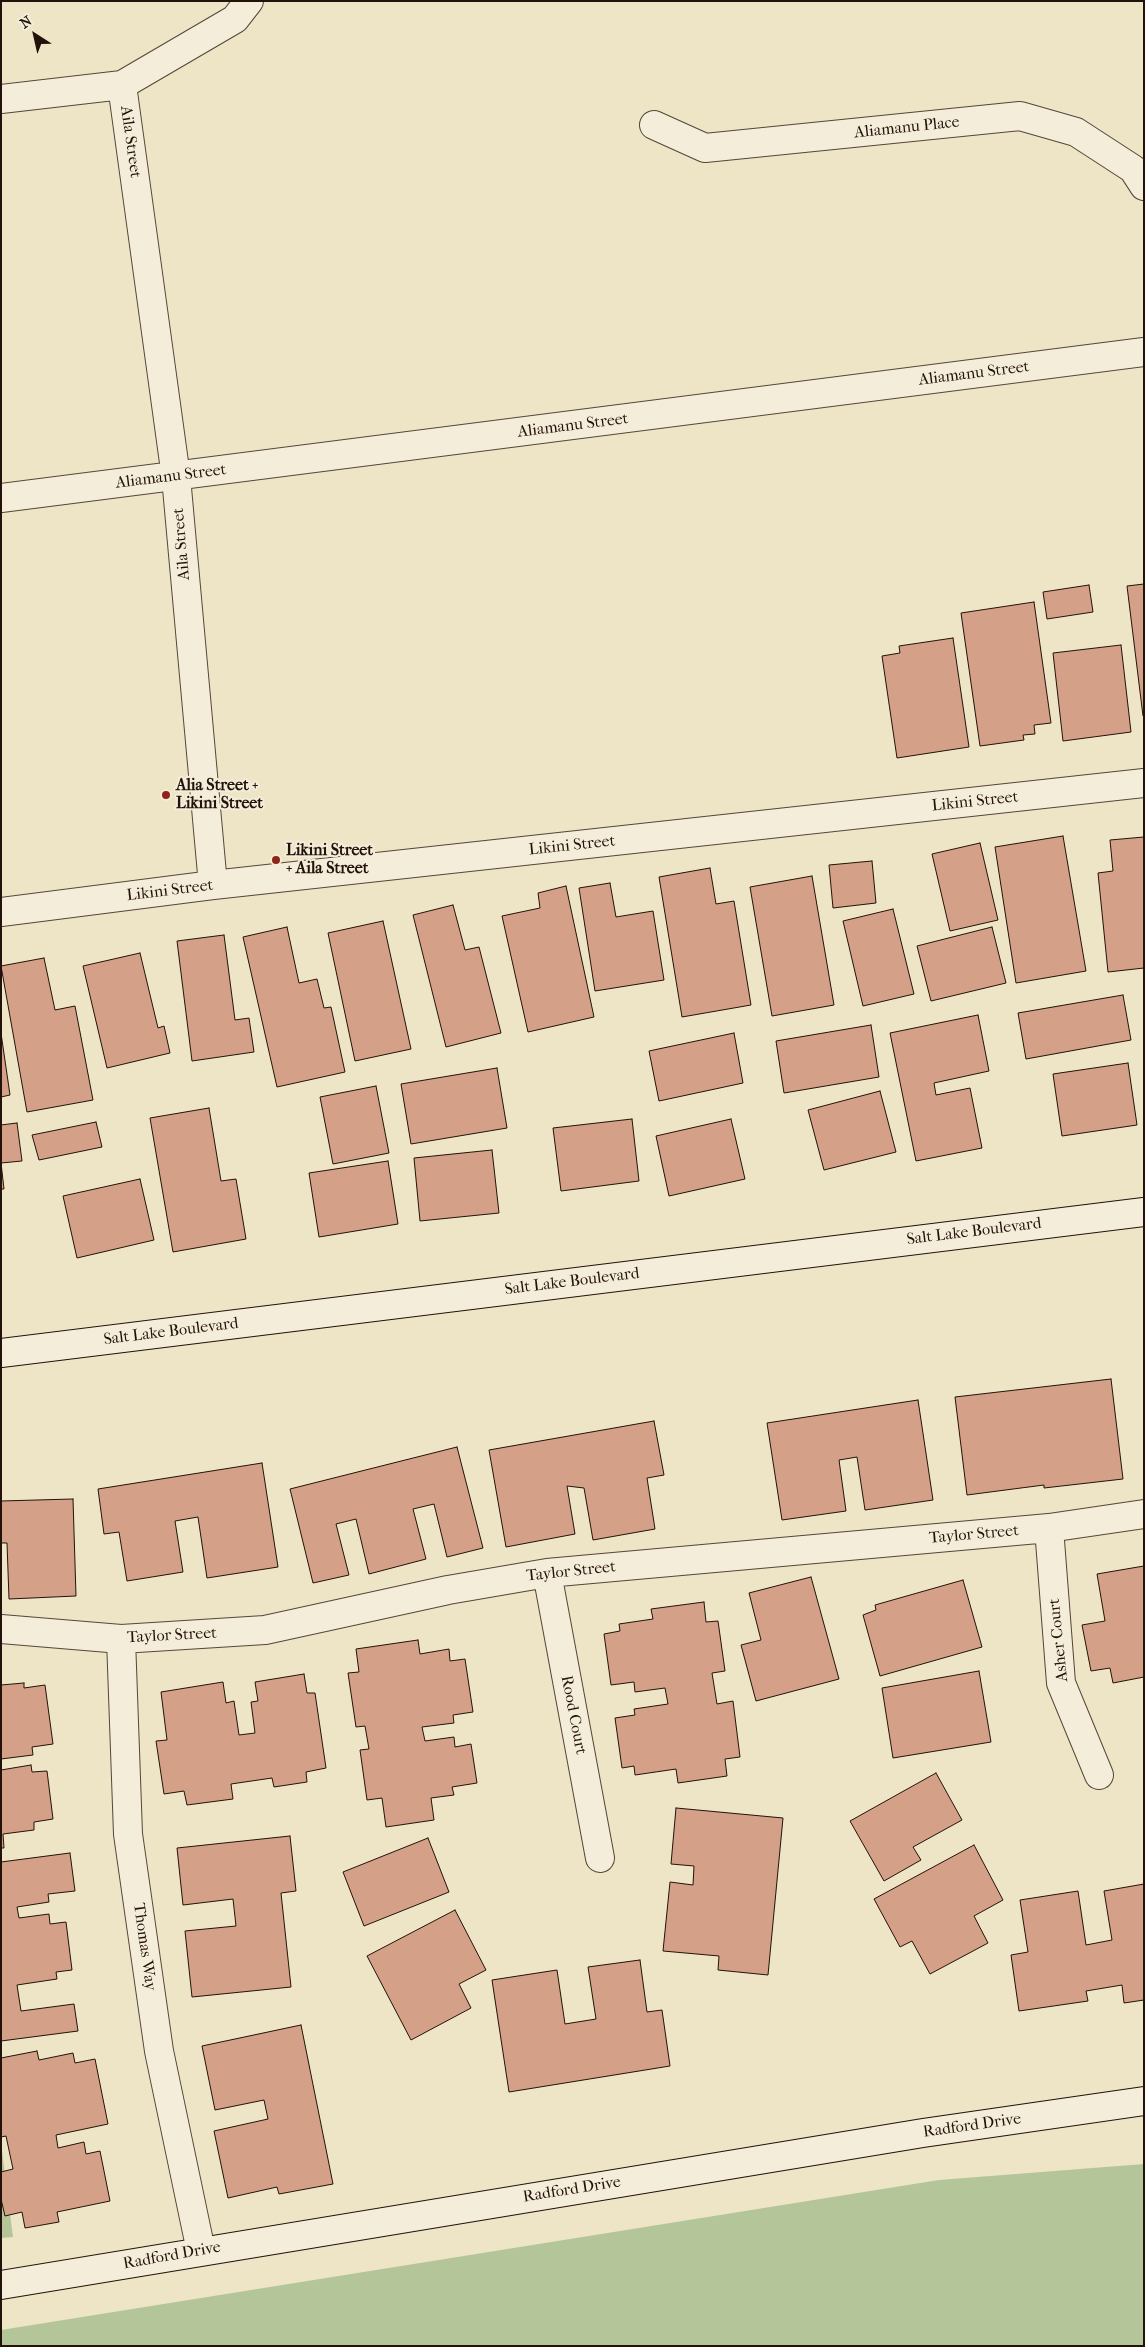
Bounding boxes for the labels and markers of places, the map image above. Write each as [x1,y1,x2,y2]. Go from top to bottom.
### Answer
place label: Alia Street + Likini Street [176,776,263,814]
marker: Alia Street + Likini Street [160,789,172,801]
place label: Likini Street + Aila Street [286,841,373,879]
marker: Likini Street + Aila Street [270,854,282,866]

